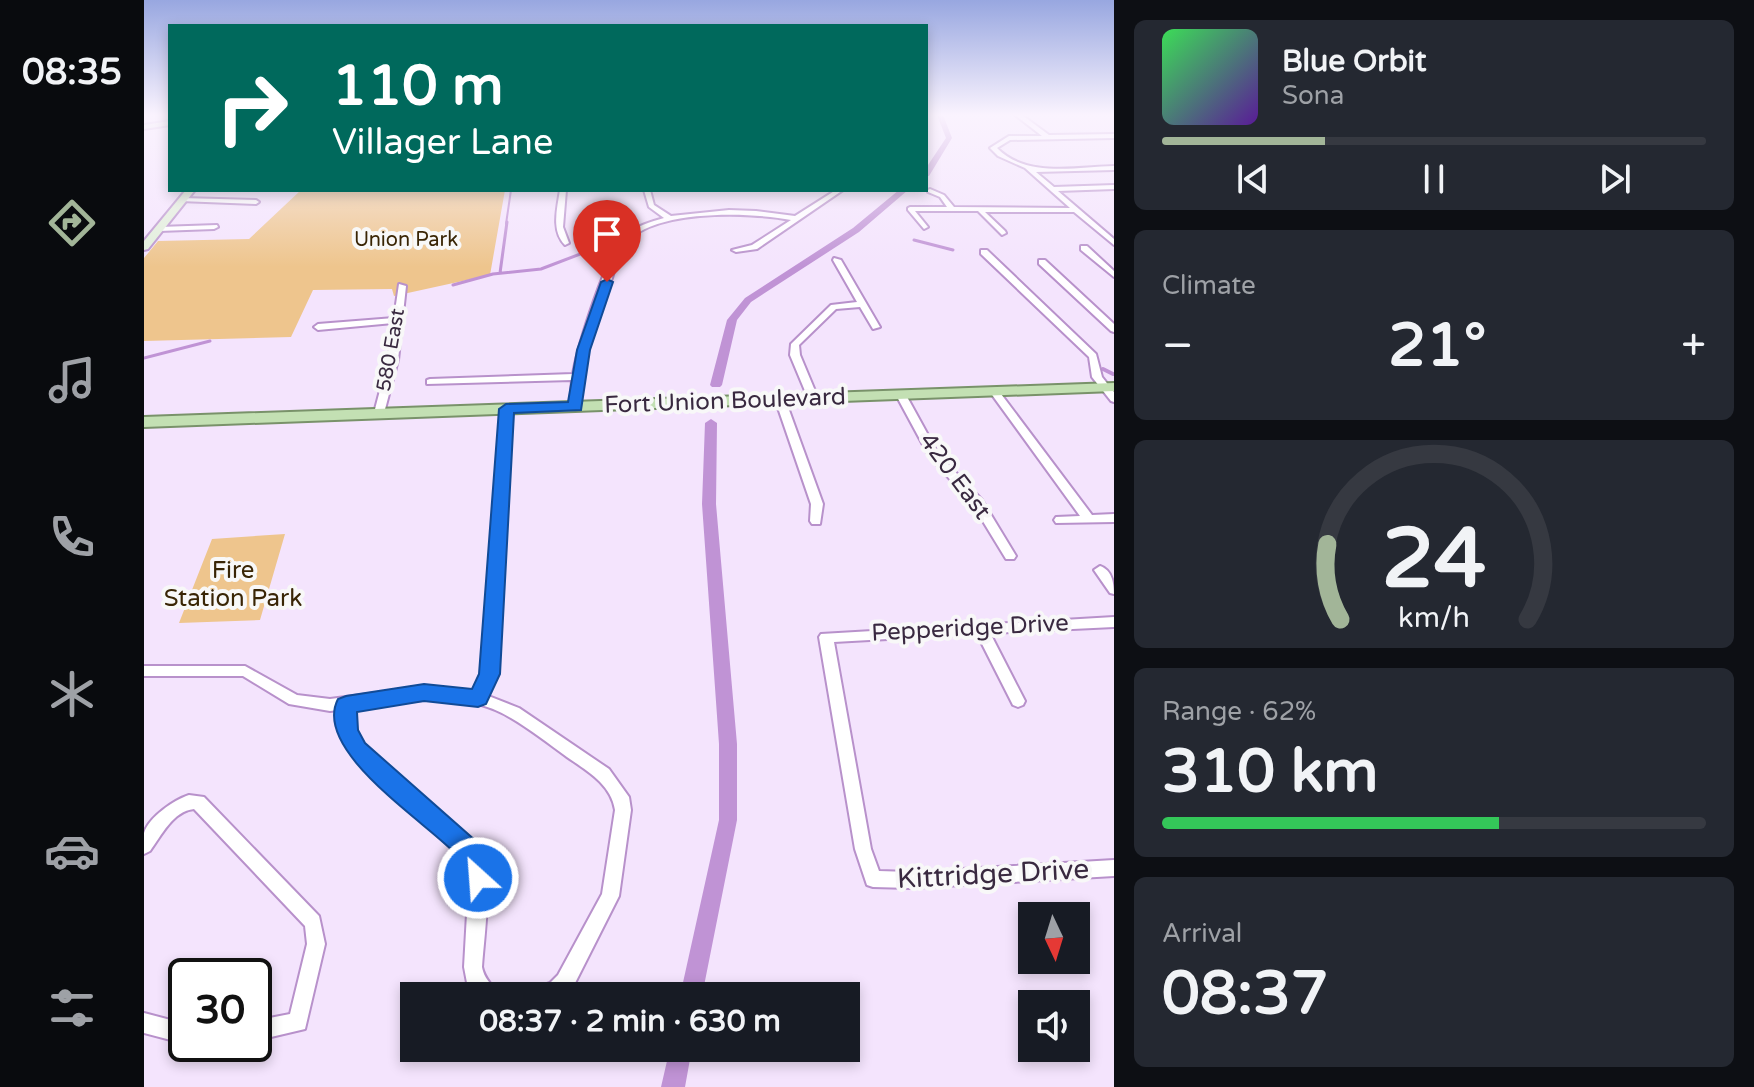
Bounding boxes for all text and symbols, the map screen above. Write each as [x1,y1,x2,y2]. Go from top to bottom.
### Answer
text: Blue Orbit [1282,43,1427,80]
text: 08:35 [22,51,122,94]
text: 110 m [332,53,503,120]
icon: right [200,56,304,160]
text: Sona [1282,80,1344,111]
text: Villager Lane [332,121,553,164]
icon: previous [1231,157,1275,201]
icon: pause [1412,157,1456,201]
icon: next [1593,157,1637,201]
icon: directions [44,195,100,251]
pin [573,200,641,282]
icon: arrive [585,212,629,256]
park label: Union Park [354,228,458,252]
text: Climate [1162,270,1256,301]
street label: 580 East [372,306,410,393]
text: 21° [1388,310,1486,382]
text: − [1162,320,1193,373]
text: + [1681,320,1706,373]
icon: music [44,352,100,408]
street label: Fort Union Boulevard [604,382,846,420]
street label: 420 East [913,427,997,525]
icon: phone [44,509,100,565]
text: 24 [1382,509,1486,609]
park label: Fire Station Park [164,556,302,613]
text: km/h [1398,601,1470,635]
street label: Pepperidge Drive [871,608,1069,648]
icon: climate [44,666,100,722]
text: Range · 62% [1162,696,1316,727]
text: 310 km [1162,736,1378,808]
icon: car [44,823,100,879]
position arrow [436,836,520,920]
street label: Kittridge Drive [896,852,1090,896]
north arrow [1018,902,1090,974]
map controls [1018,902,1090,1062]
text: Arrival [1162,918,1242,949]
speed limit sign: 30 [168,958,272,1062]
text: 08:37 [1162,958,1328,1030]
icon: filters [44,980,100,1036]
button: sound [1018,990,1090,1062]
text: 08:37 · 2 min · 630 m [479,1003,781,1040]

